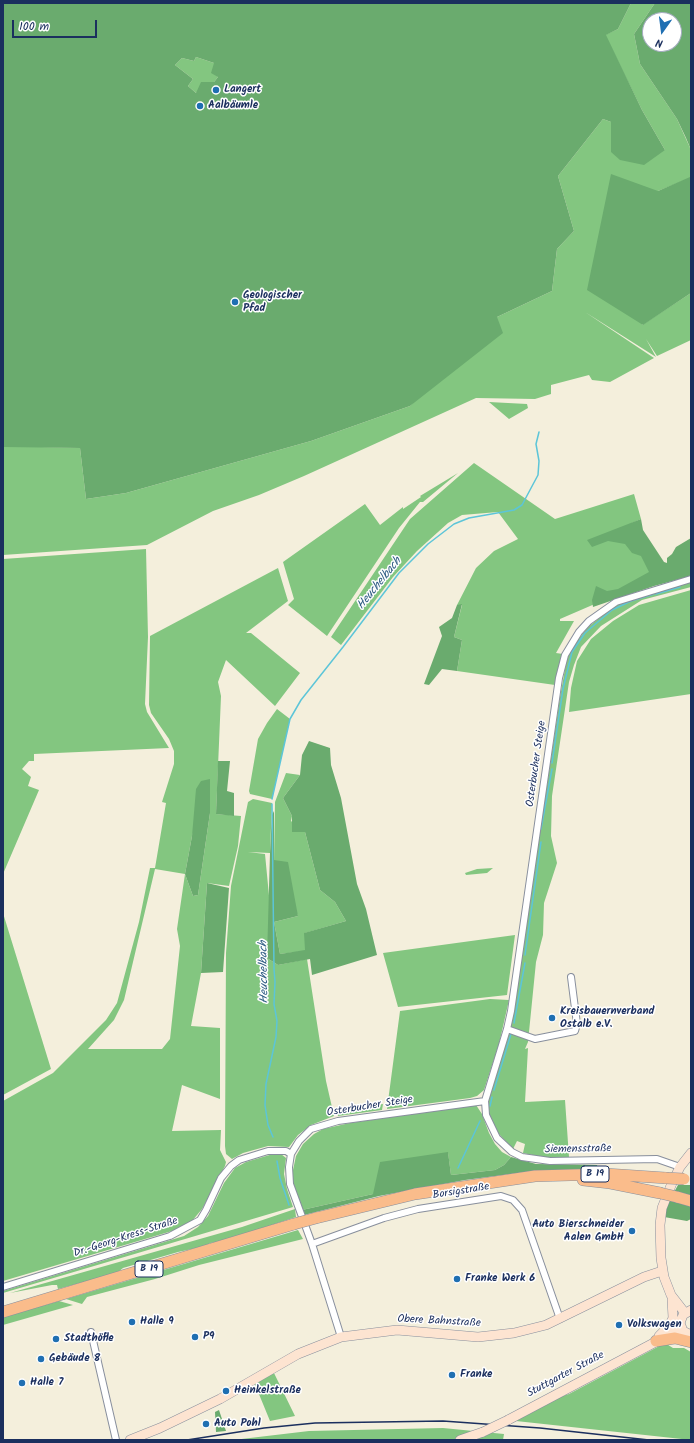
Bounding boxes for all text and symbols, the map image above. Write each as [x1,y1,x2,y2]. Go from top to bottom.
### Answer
scale bar [14,12,99,38]
north arrow [642,12,682,52]
text: 100 m [19,17,49,36]
text: N [654,33,665,52]
place label: Langert [224,83,261,97]
marker: Langert [211,85,221,95]
place label: Aalbäumle [208,99,258,113]
marker: Aalbäumle [195,101,205,111]
place label: Geologischer Pfad [243,289,302,315]
marker: Geologischer Pfad [230,297,240,307]
water label: Heuchelbach [355,555,405,613]
street label: Osterbucher Steige [524,720,550,808]
water label: Heuchelbach [257,940,273,1004]
place label: Kreisbauernverband Ostalb e.V. [560,1005,654,1031]
marker: Kreisbauernverband Ostalb e.V. [547,1013,557,1023]
street label: Osterbucher Steige [326,1094,414,1120]
street label: Siemensstraße [544,1143,612,1157]
road number: B 19 [581,1166,609,1182]
street label: Borsigstraße [432,1181,490,1203]
street label: Dr.-Georg-Kress-Straße [72,1215,180,1261]
place label: Auto Bierschneider Aalen GmbH [532,1218,624,1244]
marker: Auto Bierschneider Aalen GmbH [627,1226,637,1236]
road number: B 19 [135,1261,163,1277]
place label: Franke Werk 6 [465,1272,535,1286]
marker: Franke Werk 6 [452,1274,462,1284]
street label: Obere Bahnstraße [397,1313,481,1331]
place label: Halle 9 [140,1315,174,1329]
marker: Halle 9 [127,1317,137,1327]
place label: Volkswagen [627,1318,682,1332]
marker: Volkswagen [614,1320,624,1330]
place label: P9 [203,1330,215,1344]
place label: Stadthöfle [64,1332,114,1346]
marker: P9 [190,1332,200,1342]
marker: Stadthöfle [51,1334,61,1344]
street label: Stuttgarter Straße [525,1349,607,1401]
place label: Gebäude 8 [49,1352,100,1366]
marker: Gebäude 8 [36,1354,46,1364]
place label: Franke [460,1368,492,1382]
marker: Franke [447,1370,457,1380]
place label: Halle 7 [30,1376,63,1390]
marker: Halle 7 [17,1378,27,1388]
place label: Heinkelstraße [234,1384,301,1398]
marker: Heinkelstraße [221,1386,231,1396]
place label: Auto Pohl [214,1417,261,1431]
marker: Auto Pohl [201,1419,211,1429]

